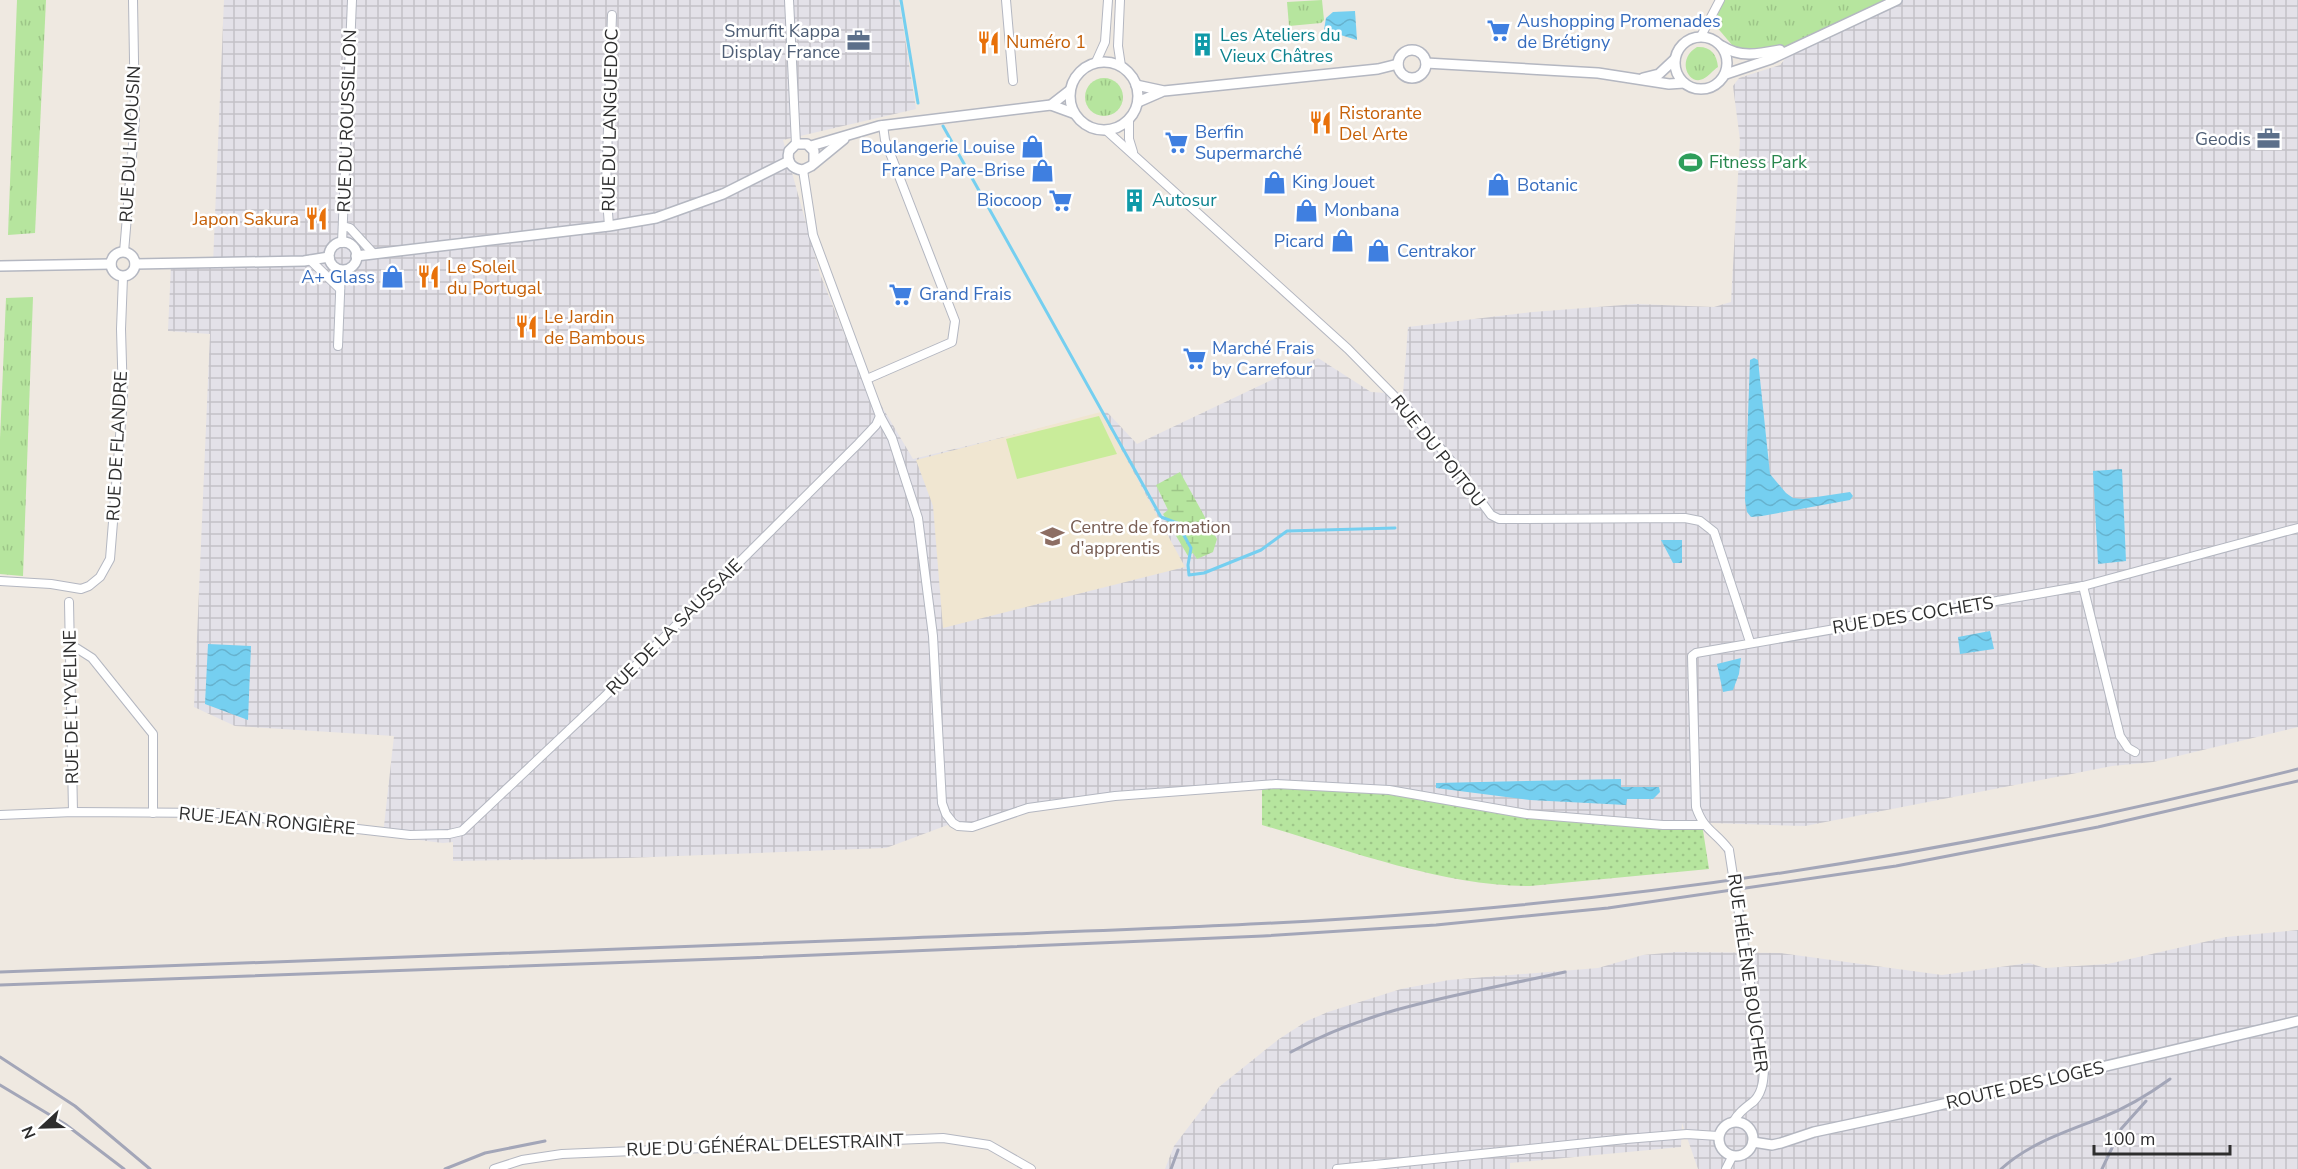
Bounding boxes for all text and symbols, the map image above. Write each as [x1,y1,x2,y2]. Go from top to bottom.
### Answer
place label: Aushopping Promenades de Brétigny [1517,9,1721,54]
supermarket icon: Aushopping Promenades de Brétigny [1486,18,1512,44]
place label: Smurfit Kappa Display France [721,19,840,64]
place label: Les Ateliers du Vieux Châtres [1219,23,1341,68]
street label: RUE DU LANGUEDOC [596,28,624,212]
office icon: Smurfit Kappa Display France [845,28,871,54]
street label: RUE DU ROUSSILLON [332,29,362,213]
restaurant icon: Numéro 1 [975,29,1001,55]
place label: Numéro 1 [1006,30,1086,54]
building icon: Les Ateliers du Vieux Châtres [1189,32,1215,58]
street label: RUE DU LIMOUSIN [114,65,146,223]
place label: Ristorante Del Arte [1339,101,1422,146]
restaurant icon: Ristorante Del Arte [1308,110,1334,136]
place label: Berfin Supermarché [1195,120,1302,165]
office icon: Geodis [2256,126,2282,152]
place label: Geodis [2195,127,2251,151]
supermarket icon: Berfin Supermarché [1164,129,1190,155]
shop icon: Boulangerie Louise [1020,134,1046,160]
place label: Boulangerie Louise [860,135,1015,159]
sports icon: Fitness Park [1678,149,1704,175]
place label: Fitness Park [1709,150,1808,174]
shop icon: France Pare-Brise [1030,157,1056,183]
place label: France Pare-Brise [882,158,1025,182]
shop icon: King Jouet [1261,169,1287,195]
place label: King Jouet [1292,170,1375,194]
shop icon: Botanic [1486,172,1512,198]
place label: Botanic [1517,173,1578,197]
supermarket icon: Biocoop [1047,187,1073,213]
building icon: Autosur [1121,187,1147,213]
place label: Biocoop [977,188,1042,212]
place label: Autosur [1152,188,1217,212]
shop icon: Monbana [1293,197,1319,223]
place label: Monbana [1324,198,1399,222]
restaurant icon: Japon Sakura [304,206,330,232]
place label: Japon Sakura [192,207,299,231]
shop icon: Picard [1329,228,1355,254]
place label: Picard [1274,229,1324,253]
shop icon: Centrakor [1366,238,1392,264]
place label: Centrakor [1397,239,1476,263]
place label: Le Soleil du Portugal [447,255,543,300]
shop icon: A+ Glass [380,264,406,290]
restaurant icon: Le Soleil du Portugal [416,264,442,290]
place label: A+ Glass [301,265,375,289]
supermarket icon: Grand Frais [888,281,914,307]
place label: Grand Frais [919,282,1012,306]
place label: Le Jardin de Bambous [544,305,645,350]
restaurant icon: Le Jardin de Bambous [513,314,539,340]
place label: Marché Frais by Carrefour [1212,336,1314,381]
supermarket icon: Marché Frais by Carrefour [1181,345,1207,371]
street label: RUE DE FLANDRE [101,370,133,522]
street label: RUE DU POITOU [1385,390,1491,512]
place label: Centre de formation d'apprentis [1070,515,1231,560]
school or university icon: Centre de formation d'apprentis [1039,524,1065,550]
street label: RUE DE LA SAUSSAIE [601,554,747,700]
street label: RUE DES COCHETS [1831,590,1995,640]
street label: RUE DE L'YVELINE [58,630,84,784]
street label: RUE JEAN RONGIÈRE [178,801,356,841]
street label: RUE HÉLÈNE BOUCHER [1722,872,1774,1074]
street label: ROUTE DES LOGES [1944,1055,2106,1115]
north arrow [12,1097,72,1157]
scale bar [2094,1118,2230,1156]
text: N [17,1123,41,1142]
text: 100 m [2103,1127,2155,1151]
street label: RUE DU GÉNÉRAL DELESTRAINT [626,1128,904,1162]

